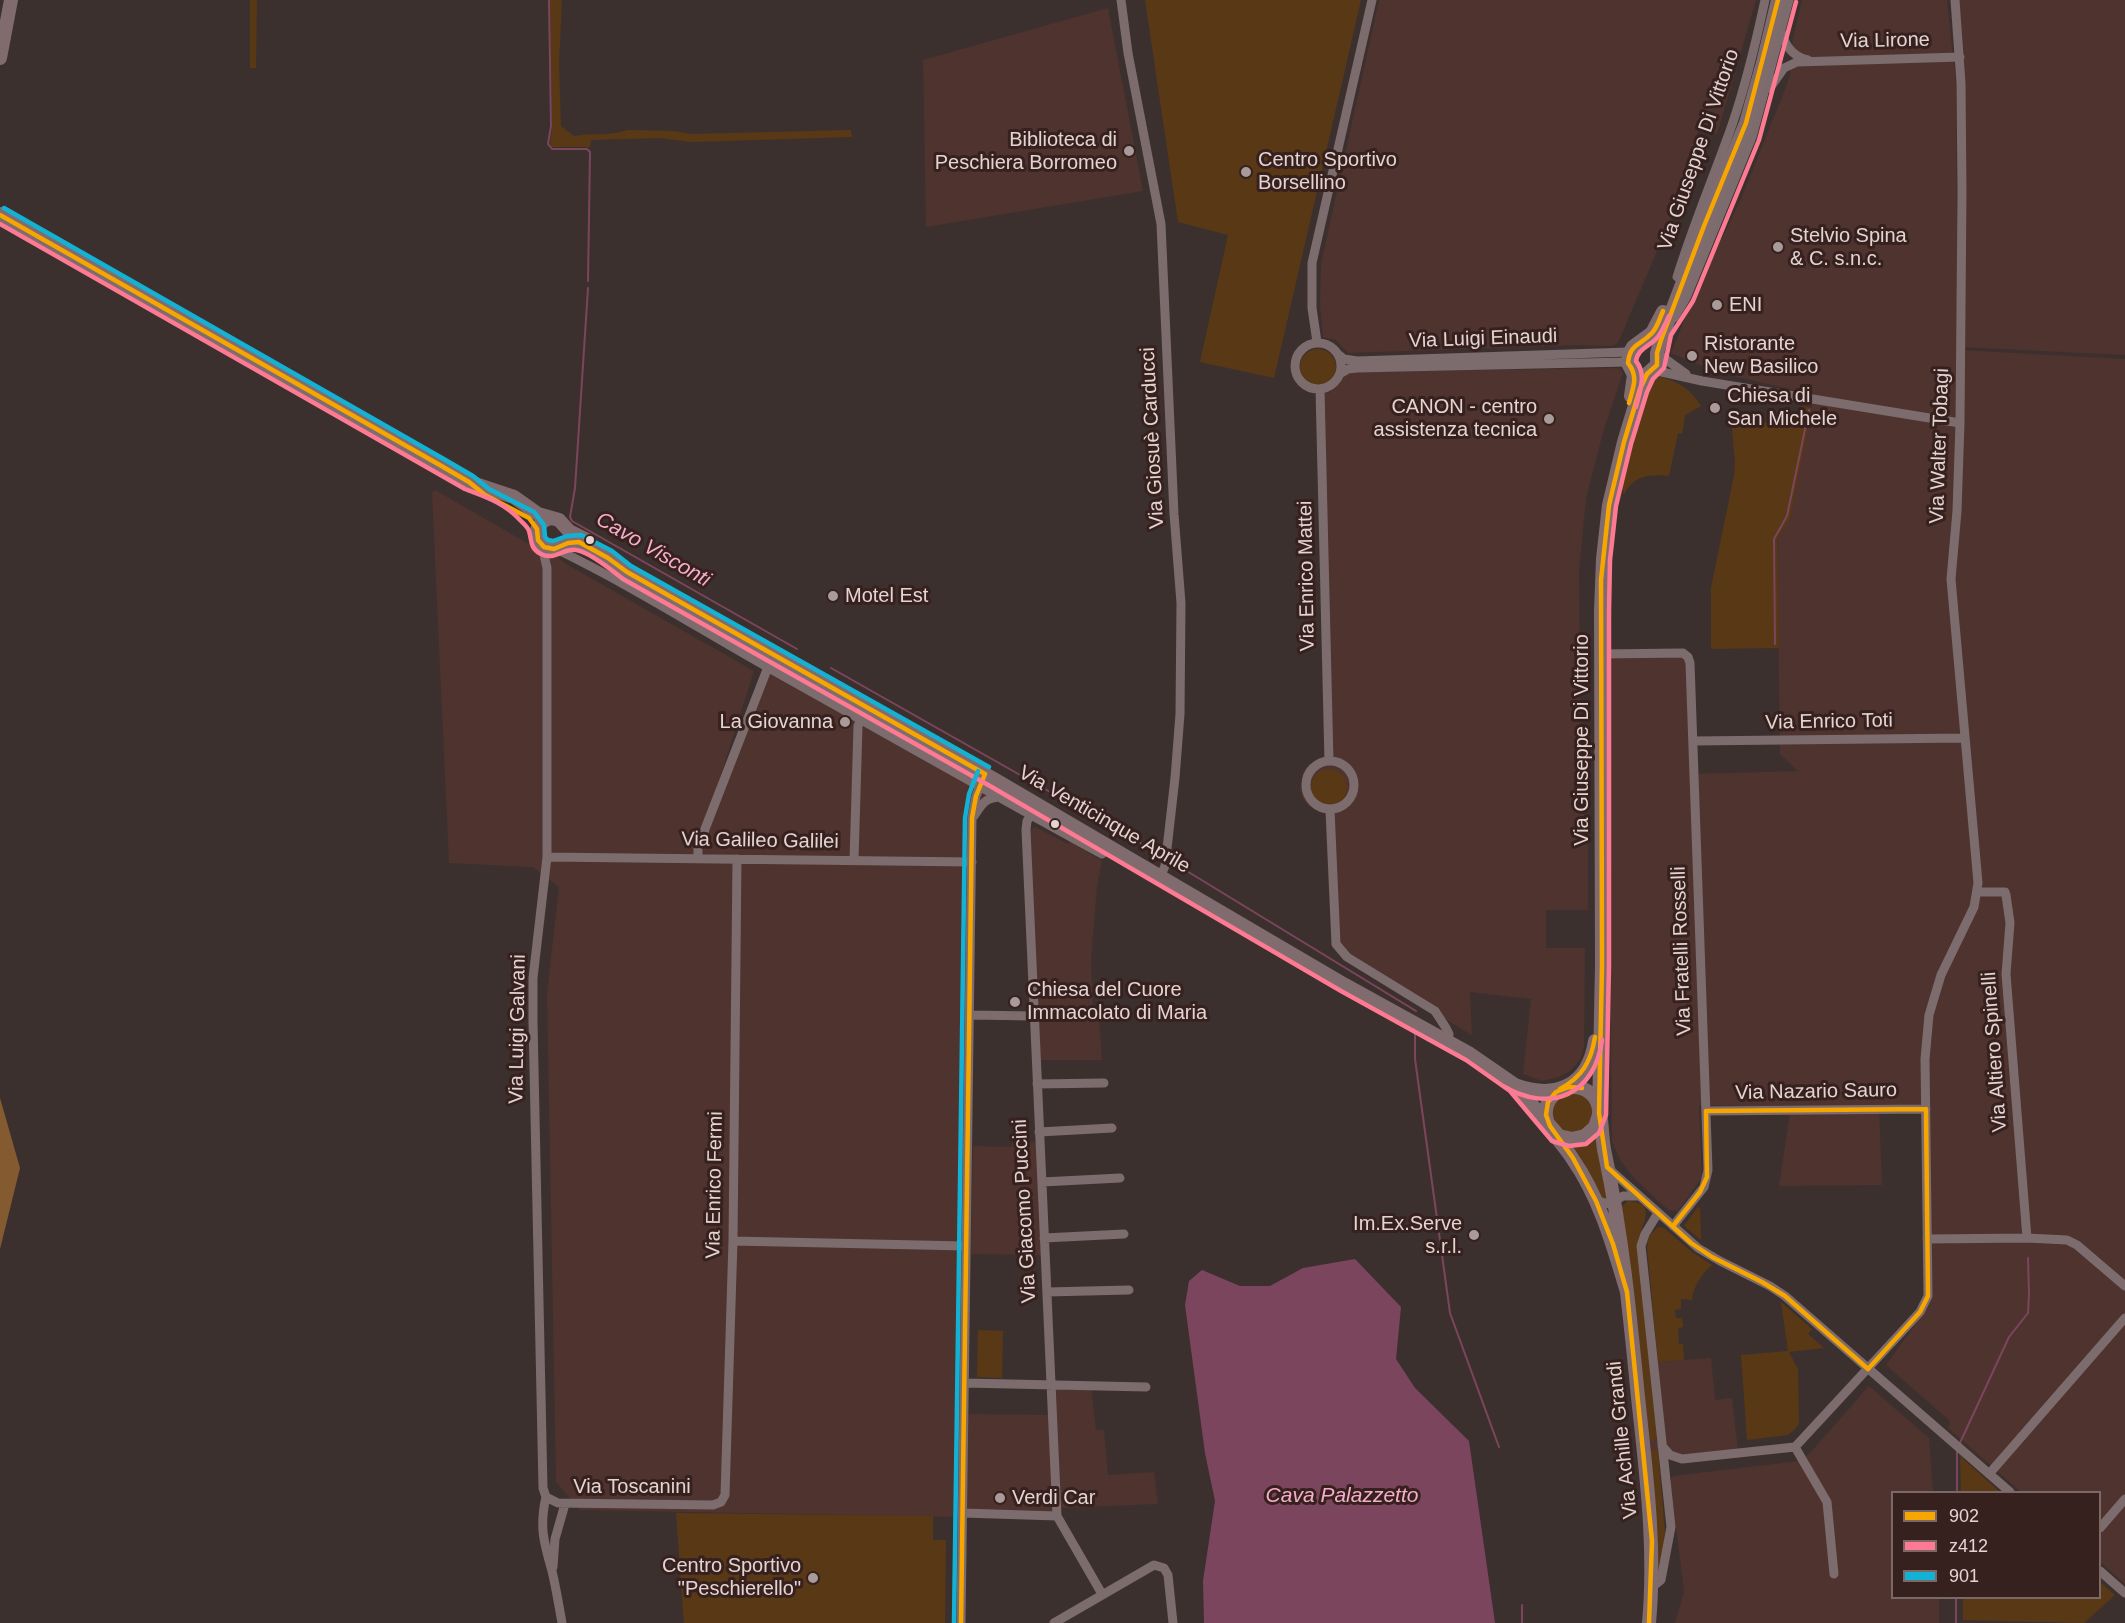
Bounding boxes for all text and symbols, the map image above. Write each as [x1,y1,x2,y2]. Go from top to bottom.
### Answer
street label: Via Lirone [1840,28,1930,54]
street label: Via Giuseppe Di Vittorio [1653,46,1745,254]
place label: Biblioteca di Peschiera Borromeo [935,128,1117,175]
marker: Biblioteca di Peschiera Borromeo [1122,144,1136,158]
place label: Centro Sportivo Borsellino [1258,148,1397,195]
marker: Centro Sportivo Borsellino [1239,165,1253,179]
place label: Stelvio Spina & C. s.n.c. [1790,224,1907,271]
marker: Stelvio Spina & C. s.n.c. [1771,240,1785,254]
place label: ENI [1729,293,1762,317]
marker: ENI [1710,298,1724,312]
street label: Via Luigi Einaudi [1408,324,1558,354]
place label: Ristorante New Basilico [1704,332,1818,379]
street label: Via Giosuè Carducci [1136,347,1170,529]
marker: Ristorante New Basilico [1685,349,1699,363]
street label: Via Walter Tobagi [1925,368,1955,524]
place label: Chiesa di San Michele [1727,384,1837,431]
place label: CANON - centro assistenza tecnica [1374,395,1537,442]
marker: Chiesa di San Michele [1708,401,1722,415]
marker: CANON - centro assistenza tecnica [1542,412,1556,426]
street label: Via Enrico Mattei [1294,500,1320,652]
water label: Cavo Visconti [591,507,715,593]
unlabelled marker [584,534,596,546]
place label: Motel Est [845,584,928,608]
marker: Motel Est [826,589,840,603]
street label: Via Giuseppe Di Vittorio [1570,634,1594,846]
street label: Via Enrico Toti [1765,709,1893,735]
place label: La Giovanna [720,710,833,734]
marker: La Giovanna [838,715,852,729]
street label: Via Venticinque Aprile [1014,761,1194,879]
unlabelled marker [1049,818,1061,830]
street label: Via Galileo Galilei [681,828,839,854]
street label: Via Fratelli Rosselli [1667,866,1697,1036]
street label: Via Luigi Galvani [505,954,531,1104]
street label: Via Altiero Spinelli [1977,971,2013,1133]
place label: Chiesa del Cuore Immacolato di Maria [1027,978,1207,1025]
marker: Chiesa del Cuore Immacolato di Maria [1008,995,1022,1009]
street label: Via Nazario Sauro [1735,1079,1897,1105]
street label: Via Enrico Fermi [702,1111,728,1259]
street label: Via Giacomo Puccini [1008,1118,1042,1304]
place label: Im.Ex.Serve s.r.l. [1353,1212,1462,1259]
marker: Im.Ex.Serve s.r.l. [1467,1228,1481,1242]
street label: Via Achille Grandi [1603,1360,1643,1520]
street label: Via Toscanini [573,1475,691,1499]
water label: Cava Palazzetto [1266,1483,1418,1509]
place label: Verdi Car [1012,1486,1095,1510]
marker: Verdi Car [993,1491,1007,1505]
legend [1891,1491,2101,1599]
text: 902 [1949,1506,1979,1526]
text: z412 [1949,1536,1988,1556]
place label: Centro Sportivo "Peschierello" [662,1554,801,1601]
text: 901 [1949,1566,1979,1586]
marker: Centro Sportivo "Peschierello" [806,1571,820,1585]

